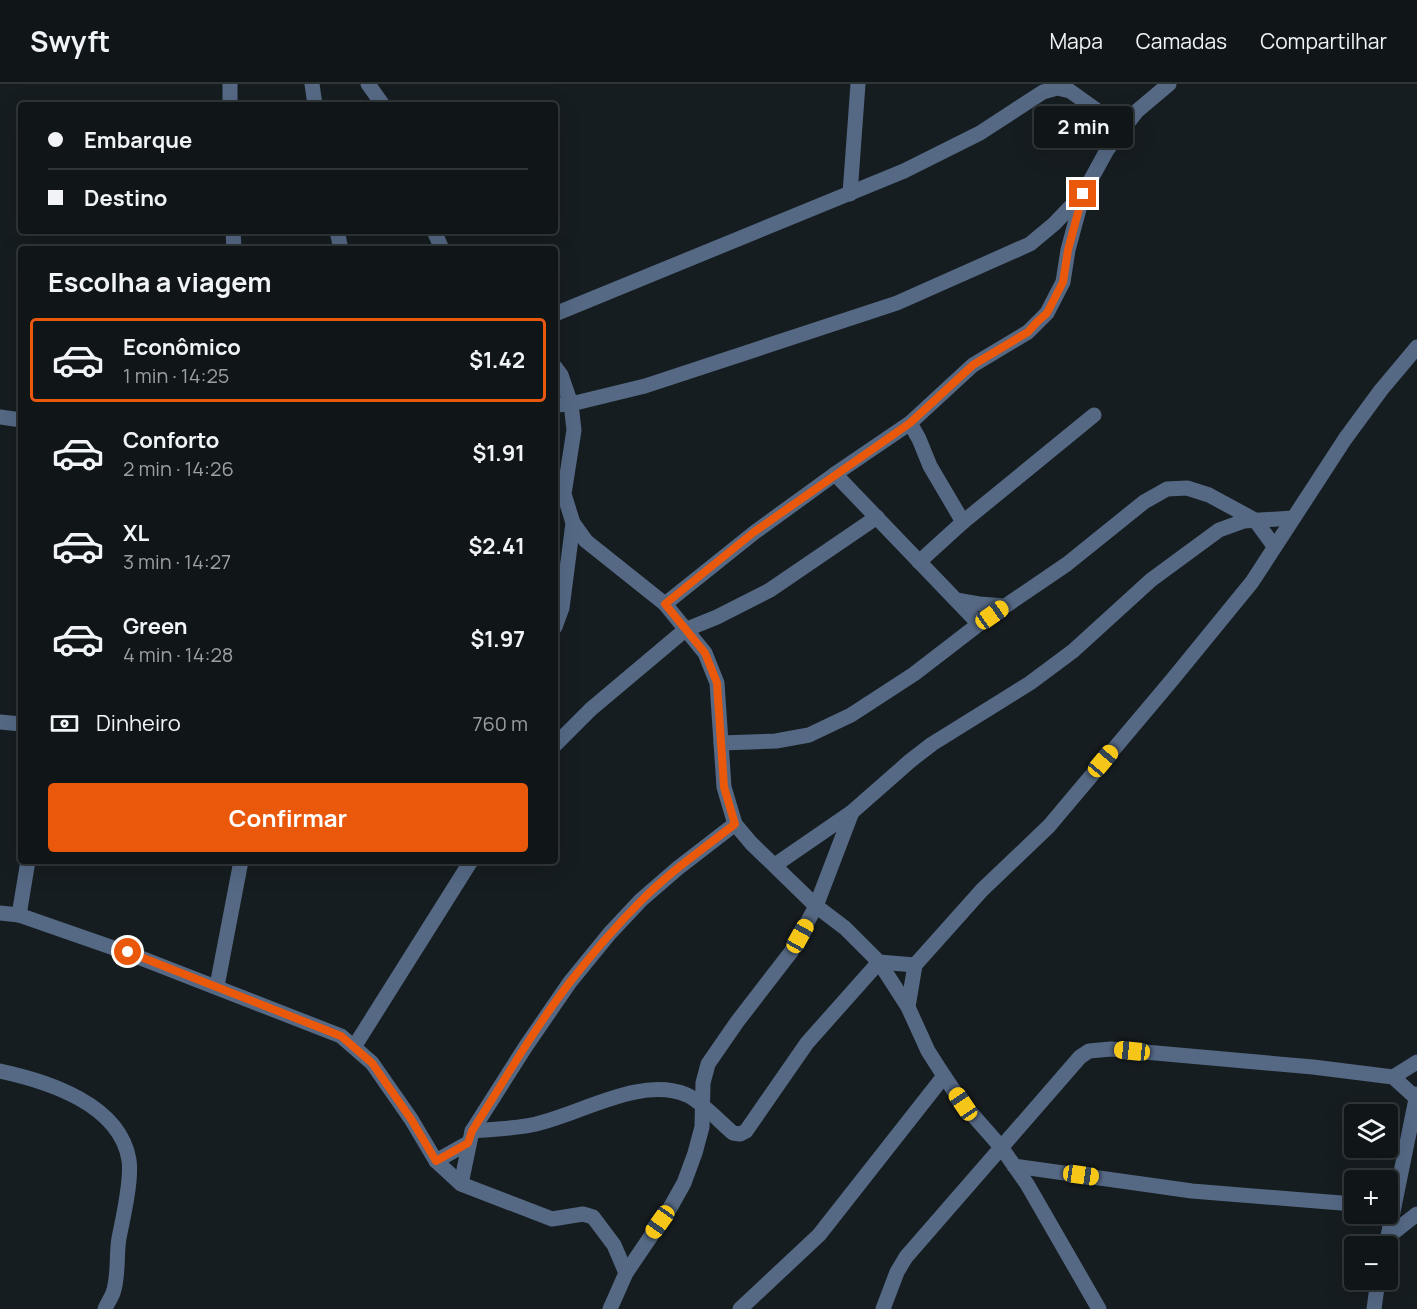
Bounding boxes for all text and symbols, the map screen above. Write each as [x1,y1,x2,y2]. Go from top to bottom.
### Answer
text: Swyft [30,22,110,60]
text: Mapa [1049,27,1103,55]
text: Camadas [1136,27,1227,55]
text: Compartilhar [1260,27,1387,55]
callout: 2 min [1034,107,1132,149]
text: 2 min [1057,113,1110,140]
text: Embarque [84,125,192,155]
route end [1069,180,1096,207]
text: Destino [84,183,167,213]
text: Escolha a viagem [48,263,271,300]
text: Econômico [123,332,241,362]
icon: car [51,333,105,387]
text: $1.42 [469,345,525,375]
text: 1 min · 14:25 [123,362,229,389]
text: Conforto [123,425,219,455]
icon: car [51,426,105,480]
text: $1.91 [472,438,525,468]
text: 2 min · 14:26 [123,455,234,482]
text: XL [123,518,149,548]
icon: car [51,519,105,573]
text: $2.41 [468,531,525,561]
text: 3 min · 14:27 [123,548,231,575]
car [972,597,1012,633]
text: Green [123,611,188,641]
icon: car [51,612,105,666]
text: $1.97 [470,624,525,654]
text: 4 min · 14:28 [123,641,233,668]
icon: cash [48,707,81,740]
text: Dinheiro [96,708,181,738]
text: 760 m [472,710,528,737]
car [1085,741,1121,781]
button: Confirmar [48,783,528,852]
car [783,916,817,956]
route start [114,938,141,965]
car [1113,1040,1151,1062]
car [945,1084,981,1124]
map controls [1344,1104,1398,1290]
button: layers [1344,1104,1398,1158]
car [1062,1164,1100,1186]
button: + [1344,1170,1398,1224]
car [642,1202,678,1242]
button: − [1344,1236,1398,1290]

